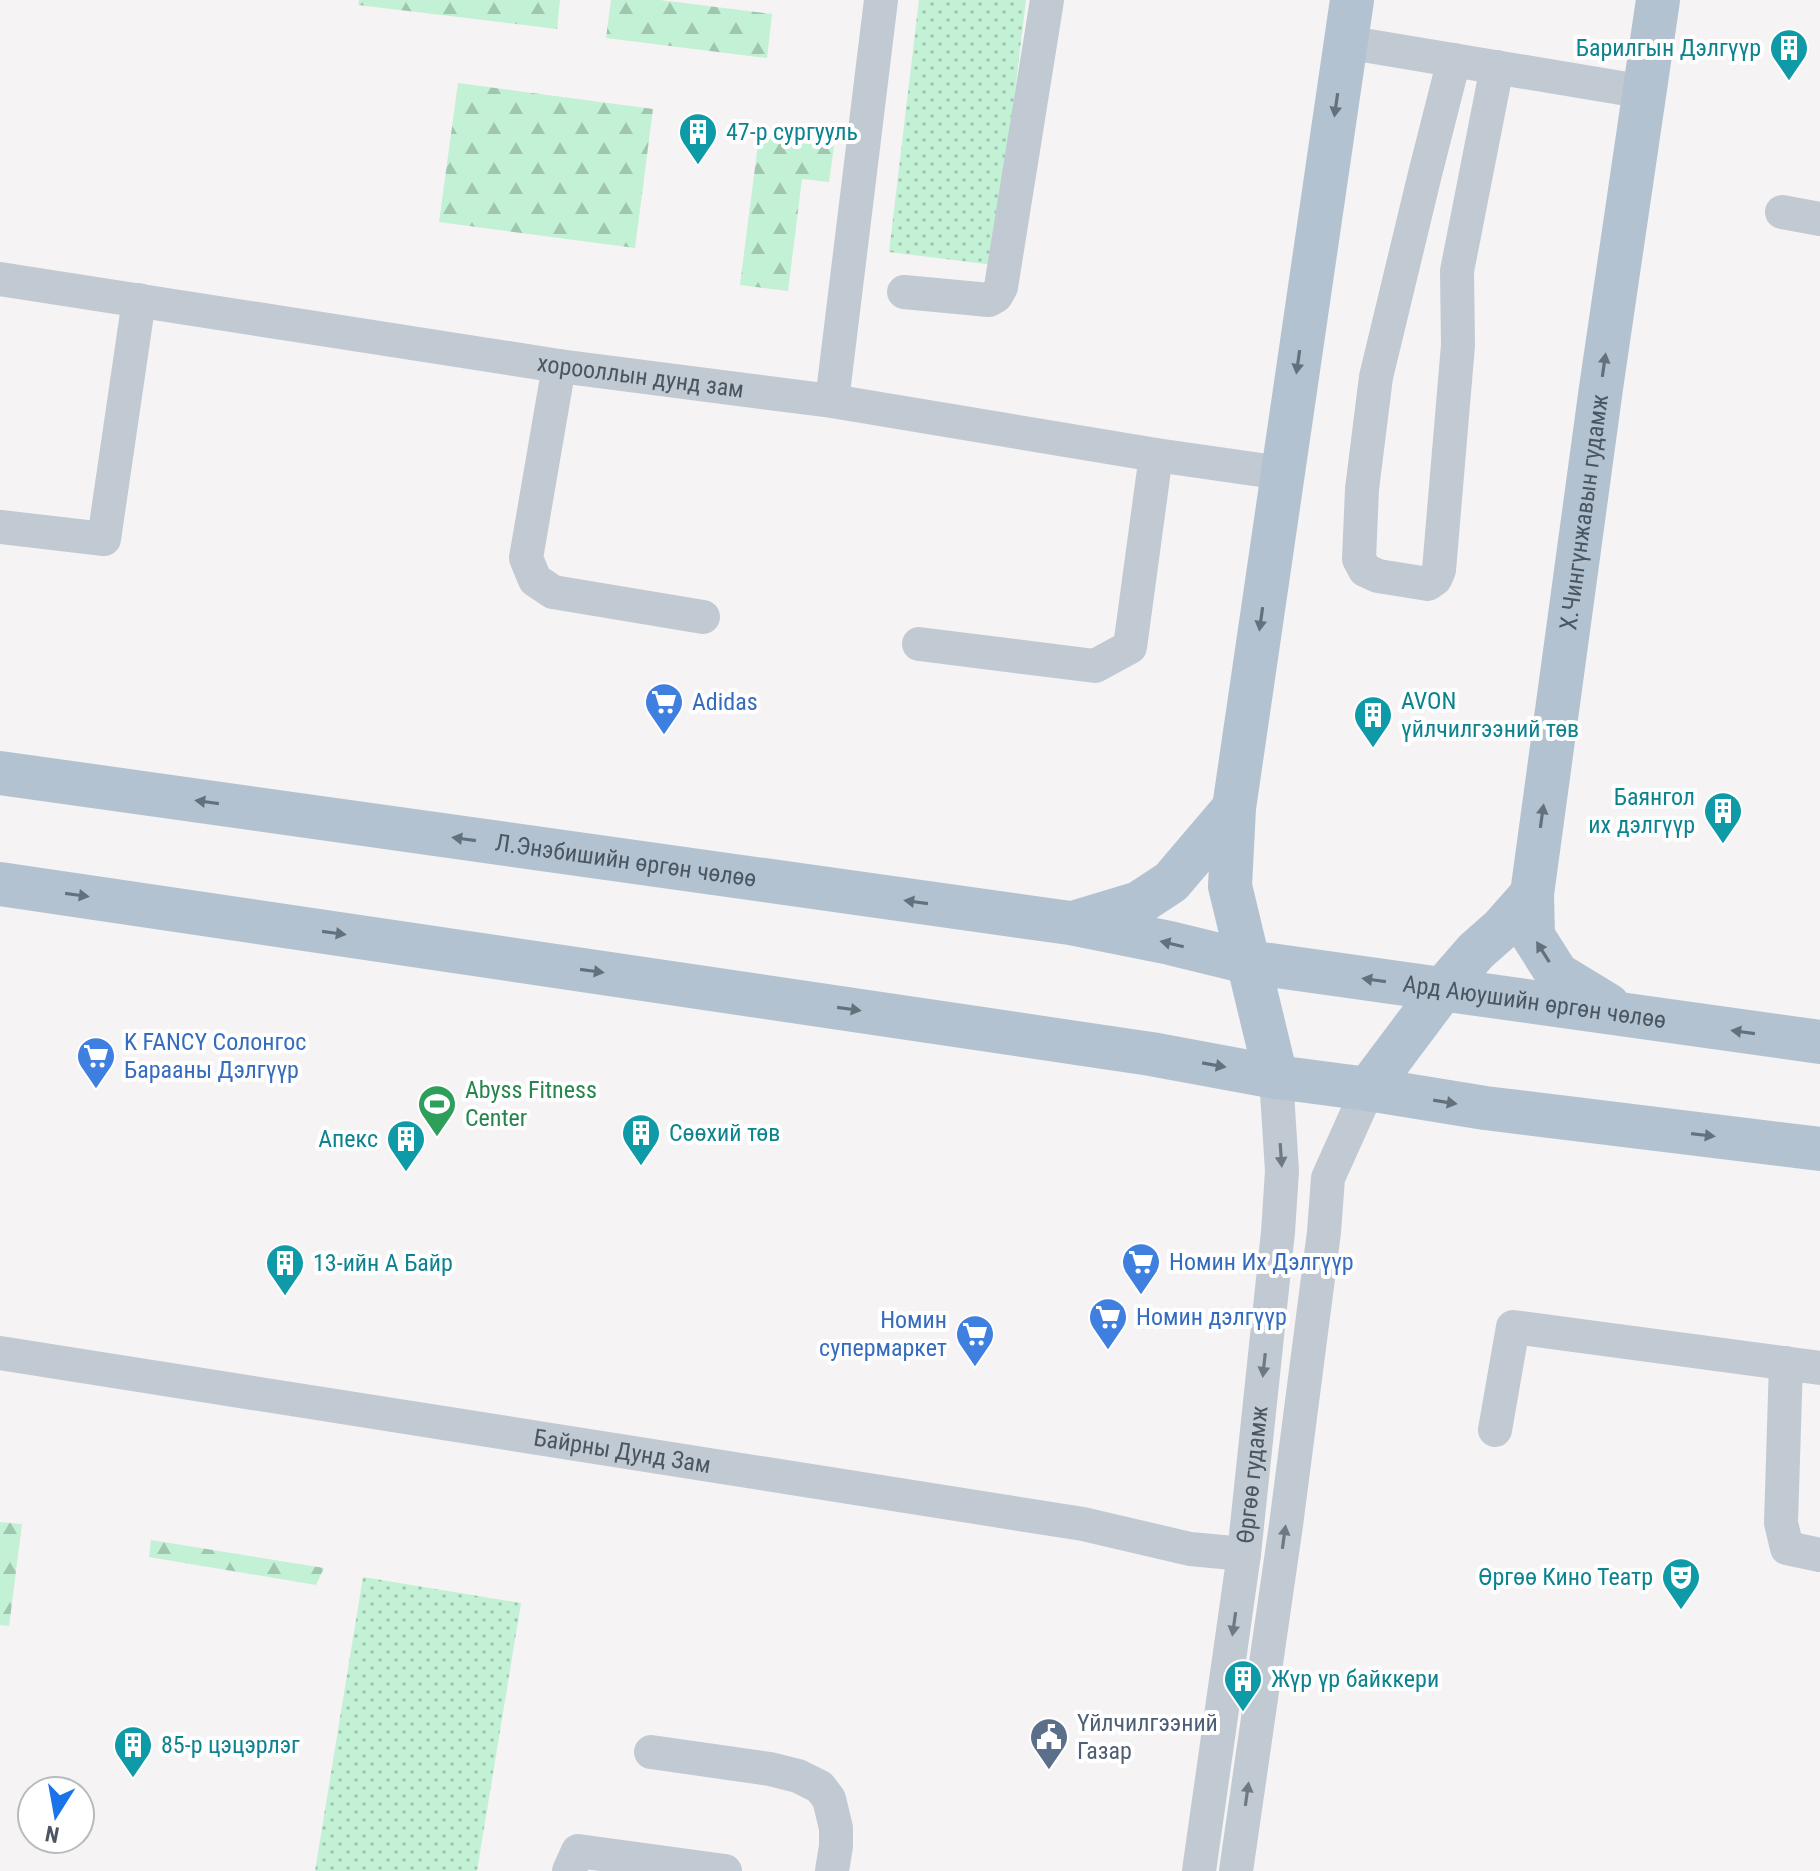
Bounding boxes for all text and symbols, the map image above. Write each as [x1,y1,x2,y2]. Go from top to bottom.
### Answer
building icon: Барилгын Дэлгүүр [1768,27,1810,82]
place label: Барилгын Дэлгүүр [1576,34,1761,62]
one-way arrow [1329,93,1342,118]
building icon: 47-р сургууль [677,111,719,166]
place label: 47-р сургууль [726,118,858,146]
street label: хорооллын дунд зам [535,349,745,404]
one-way arrow [1291,350,1304,375]
one-way arrow [1598,352,1611,377]
street label: Х.Чингүнжавын гудамж [1554,392,1614,632]
one-way arrow [1254,607,1267,632]
supermarket icon: Adidas [643,681,685,736]
place label: AVON үйлчилгээний төв [1401,687,1579,743]
place label: Adidas [692,688,758,716]
building icon: AVON үйлчилгээний төв [1352,694,1394,749]
place label: Баянгол их дэлгүүр [1588,783,1695,839]
building icon: Баянгол их дэлгүүр [1702,790,1744,845]
one-way arrow [194,796,219,809]
one-way arrow [1536,803,1549,828]
street label: Л.Энэбишийн өргөн чөлөө [493,829,758,893]
one-way arrow [451,832,476,845]
one-way arrow [65,889,90,902]
one-way arrow [903,895,928,908]
one-way arrow [322,927,347,940]
one-way arrow [1160,937,1185,950]
one-way arrow [1537,941,1551,963]
one-way arrow [579,965,604,978]
street label: Ард Аюушийн өргөн чөлөө [1401,970,1668,1034]
one-way arrow [1361,973,1386,986]
one-way arrow [837,1003,862,1016]
one-way arrow [1730,1025,1755,1038]
place label: K FANCY Солонгос Барааны Дэлгүүр [124,1028,306,1084]
supermarket icon: K FANCY Солонгос Барааны Дэлгүүр [75,1035,117,1090]
one-way arrow [1201,1060,1226,1072]
place label: Abyss Fitness Center [465,1076,597,1132]
sports icon: Abyss Fitness Center [416,1083,458,1138]
one-way arrow [1433,1096,1458,1109]
building icon: Сөөхий төв [620,1112,662,1167]
building icon: Aпекс [385,1118,427,1173]
place label: Сөөхий төв [669,1119,780,1147]
place label: Aпекс [318,1125,378,1153]
one-way arrow [1691,1128,1716,1141]
one-way arrow [1275,1143,1288,1168]
supermarket icon: Номин Их Дэлгүүр [1120,1241,1162,1296]
building icon: 13-ийн А Байр [264,1242,306,1297]
place label: Номин Их Дэлгүүр [1169,1248,1354,1276]
place label: 13-ийн А Байр [313,1249,453,1277]
supermarket icon: Номин дэлгүүр [1087,1296,1129,1351]
place label: Номин дэлгүүр [1136,1303,1287,1331]
place label: Номин супермаркет [819,1306,947,1362]
supermarket icon: Номин супермаркет [954,1313,996,1368]
one-way arrow [1258,1353,1271,1378]
street label: Өргөө гудамж [1231,1404,1274,1545]
street label: Байрны Дунд Зам [532,1423,713,1479]
one-way arrow [1278,1524,1291,1549]
theatre icon: Өргөө Кино Театр [1660,1556,1702,1611]
place label: Өргөө Кино Театр [1478,1563,1653,1591]
one-way arrow [1227,1612,1240,1637]
building icon: Жүр үр байккери [1222,1658,1264,1713]
place label: Жүр үр байккери [1271,1665,1439,1693]
place label: Үйлчилгээний Газар [1077,1709,1218,1765]
public building icon: Үйлчилгээний Газар [1028,1716,1070,1771]
building icon: 85-р цэцэрлэг [112,1724,154,1779]
place label: 85-р цэцэрлэг [161,1731,300,1759]
north arrow [16,1775,96,1855]
one-way arrow [1241,1781,1254,1806]
text: N [43,1821,61,1848]

